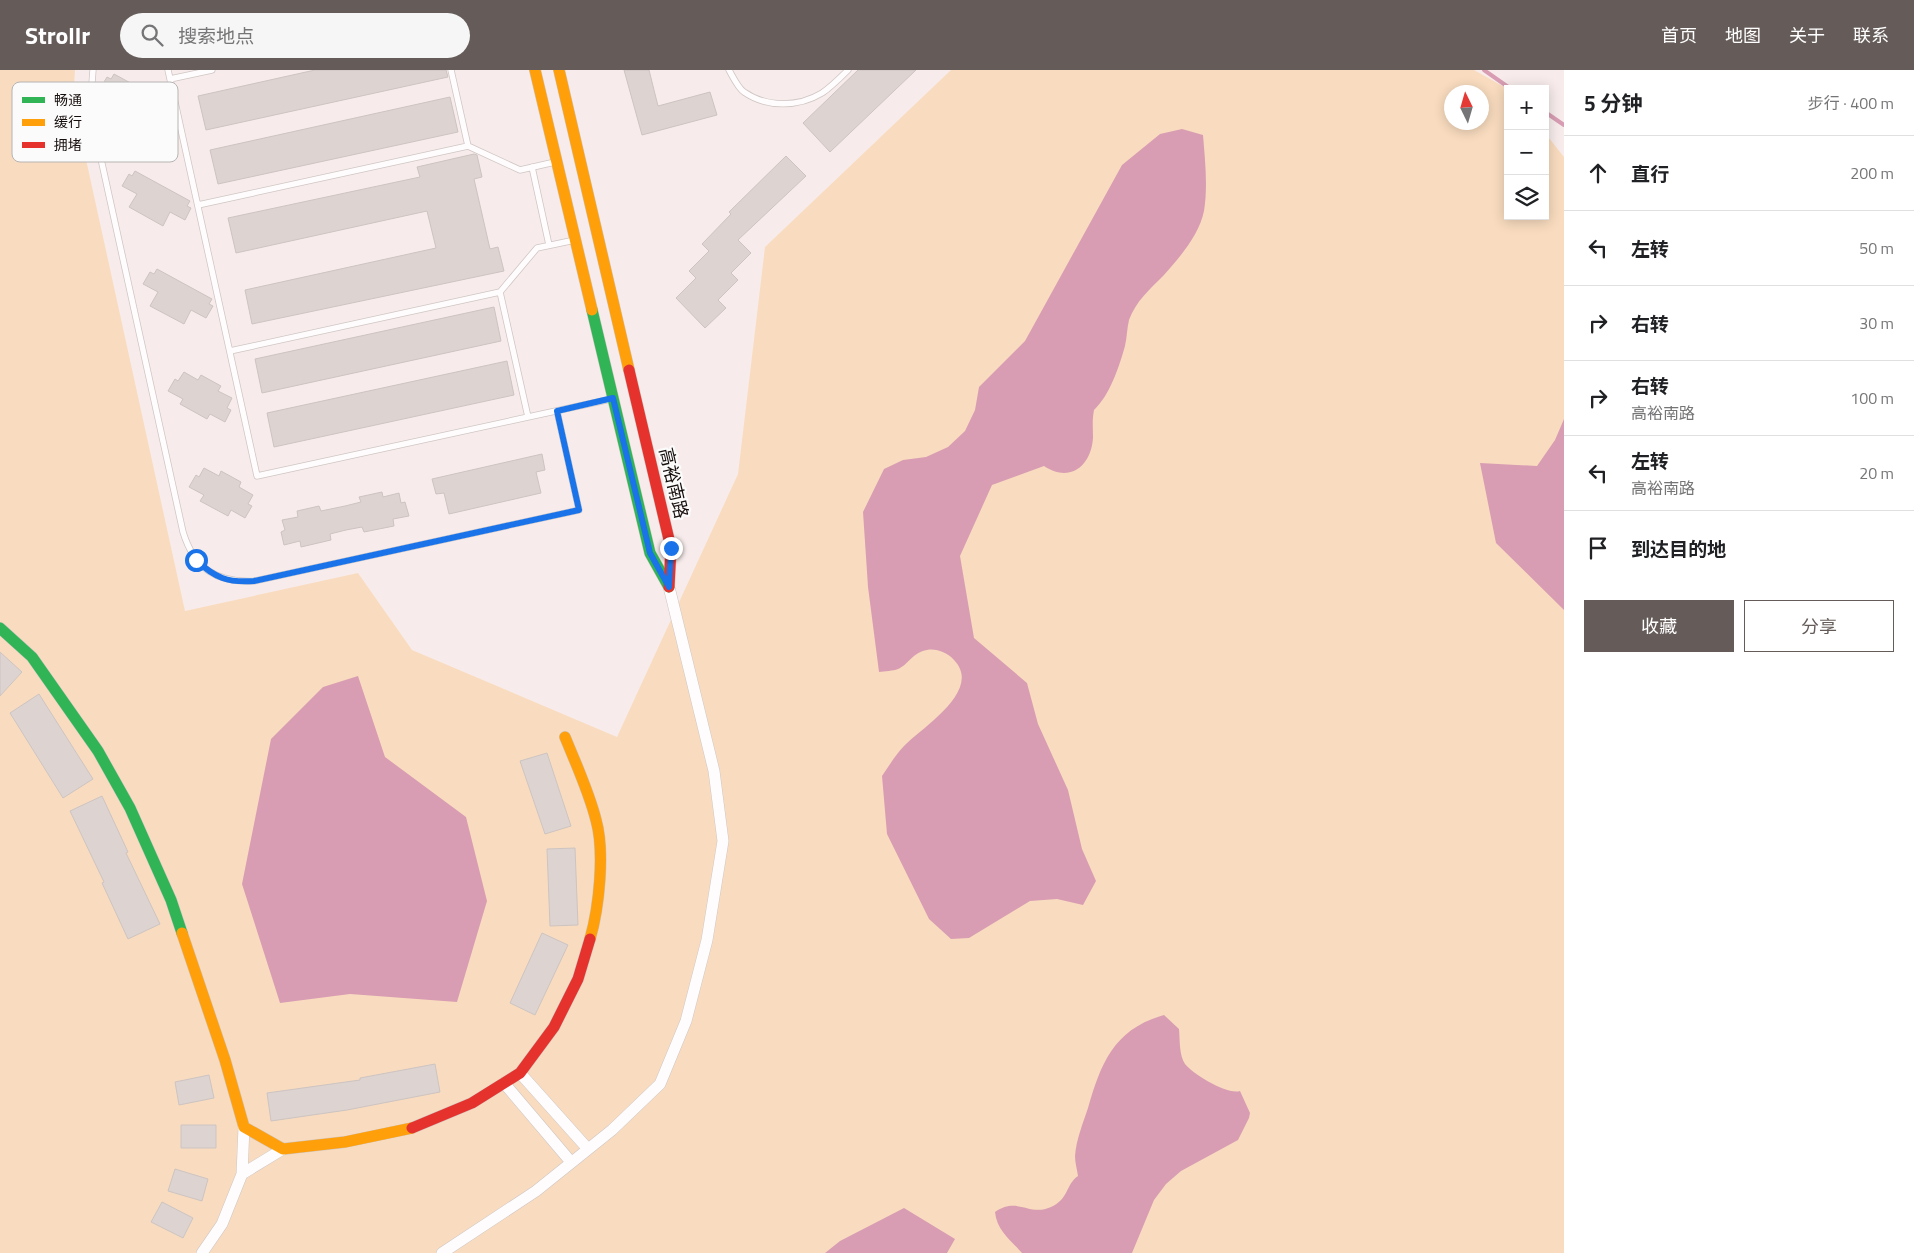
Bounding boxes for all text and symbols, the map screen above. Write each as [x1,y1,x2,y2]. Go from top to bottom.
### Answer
search box [120,13,470,58]
text: Strollr [25,17,90,53]
icon: search [138,21,166,49]
text: 搜索地点 [178,21,254,50]
text: 首页 [1661,22,1697,49]
text: 地图 [1725,22,1761,49]
text: 关于 [1789,22,1825,49]
text: 联系 [1853,22,1889,49]
legend [12,82,178,162]
north arrow [1444,85,1489,130]
map controls [1504,85,1549,220]
button: + [1504,85,1549,130]
text: 5 分钟 [1584,87,1642,119]
text: 畅通 [54,89,82,110]
text: 步行 · 400 m [1808,91,1894,115]
text: 缓行 [54,111,82,132]
button: − [1504,130,1549,175]
text: 拥堵 [54,134,82,155]
icon: ahead [1584,159,1612,187]
text: 直行 [1631,159,1669,188]
text: 200 m [1850,161,1894,185]
button: layers [1504,175,1549,220]
icon: left [1584,234,1612,262]
text: 左转 [1631,234,1669,263]
text: 50 m [1859,236,1894,260]
icon: right [1584,309,1612,337]
text: 右转 [1631,309,1669,338]
text: 30 m [1859,311,1894,335]
text: 右转 [1631,371,1669,400]
icon: right [1584,384,1612,412]
text: 100 m [1850,386,1894,410]
text: 高裕南路 [1631,401,1695,425]
street label: 高裕南路 [653,445,695,521]
text: 左转 [1631,446,1669,475]
icon: left [1584,459,1612,487]
text: 20 m [1859,461,1894,485]
text: 高裕南路 [1631,476,1695,500]
icon: arrive [1584,534,1612,562]
text: 到达目的地 [1631,534,1726,563]
route end [660,537,683,560]
route start [185,549,208,572]
button: 收藏 [1584,600,1734,652]
button: 分享 [1744,600,1894,652]

